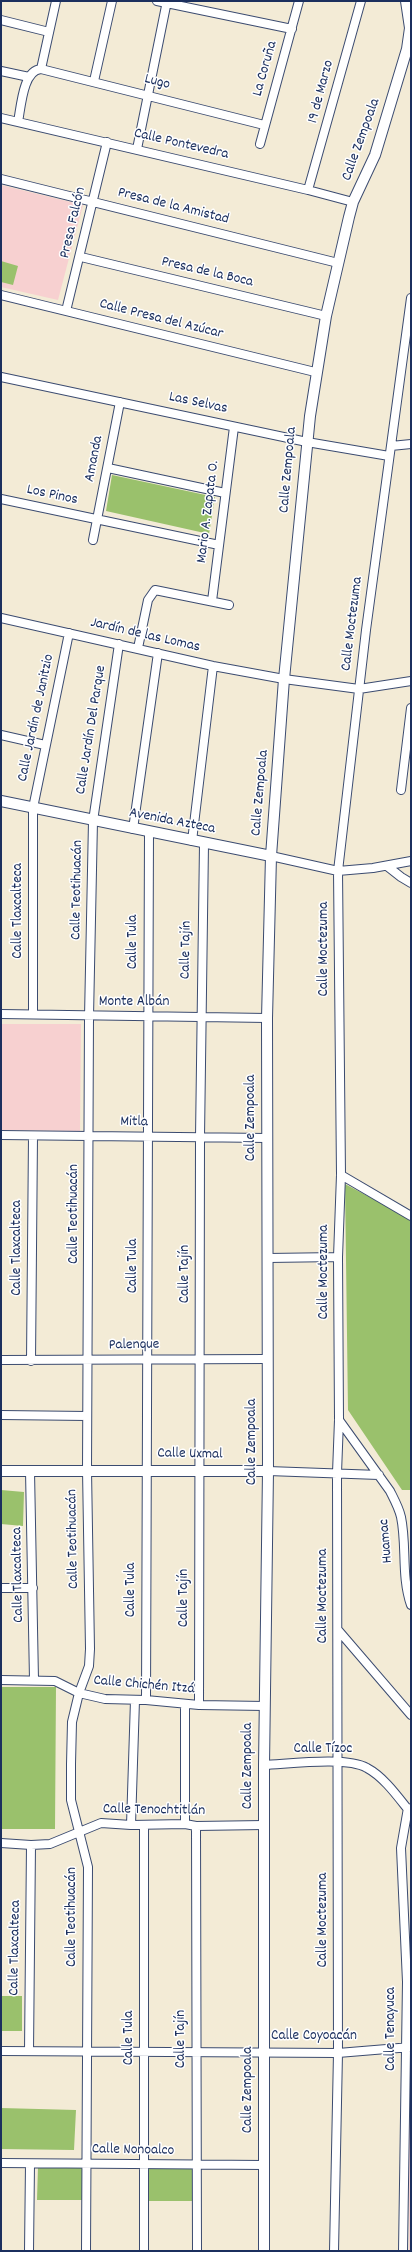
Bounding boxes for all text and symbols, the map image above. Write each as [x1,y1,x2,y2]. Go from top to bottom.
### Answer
street label: La Coruña [250,39,282,99]
street label: 19 de Marzo [305,59,339,125]
street label: Lugo [142,71,172,95]
street label: Calle Zempoala [339,96,385,184]
street label: Calle Pontevedra [132,125,230,165]
street label: Presa de la Amistad [116,184,230,230]
street label: Presa Falcón [57,186,91,260]
street label: Presa de la Boca [159,254,255,292]
street label: Calle Presa del Azúcar [97,296,225,344]
street label: Las Selvas [167,389,229,419]
street label: Calle Zempoala [276,426,302,514]
street label: Amanda [82,434,108,484]
street label: Mario A. Zapata O. [194,460,224,564]
street label: Los Pinos [25,482,79,510]
street label: Calle Moctezuma [338,576,368,672]
street label: Jardín de las Lomas [88,615,202,657]
street label: Calle Jardín de Janitzio [15,653,59,783]
street label: Calle Jardín Del Parque [73,664,111,796]
street label: Calle Zempoala [248,749,274,837]
street label: Avenida Azteca [127,805,217,839]
street label: Calle Teotihuacán [68,840,88,940]
street label: Calle Tlaxcalteca [10,863,28,959]
street label: Calle Moctezuma [316,902,334,996]
street label: Calle Tula [125,915,143,969]
street label: Calle Tajín [177,921,197,979]
street label: Monte Albán [99,994,169,1012]
street label: Calle Zempoala [243,1075,261,1161]
street label: Mitla [120,1114,148,1132]
street label: Calle Teotihuacán [66,1164,84,1264]
street label: Calle Tlaxcalteca [9,1200,27,1296]
street label: Calle Moctezuma [316,1225,334,1319]
street label: Calle Tula [125,1239,143,1293]
street label: Calle Tajín [177,1245,195,1303]
street label: Palenque [109,1337,159,1355]
street label: Calle Zempoala [244,1399,262,1485]
street label: Calle Uxmal [157,1445,223,1465]
street label: Calle Teotihuacán [64,1489,84,1589]
street label: Huamac [376,1518,398,1564]
street label: Calle Tlaxcalteca [9,1527,29,1623]
street label: Calle Moctezuma [315,1549,333,1643]
street label: Calle Tula [123,1563,141,1617]
street label: Calle Tajín [176,1569,194,1627]
street label: Calle Chichén Itzá [93,1673,195,1699]
street label: Calle Zempoala [240,1723,258,1809]
street label: Calle Tízoc [294,1741,352,1759]
street label: Calle Tenochtitlán [103,1801,205,1821]
street label: Calle Teotihuacán [64,1867,82,1967]
street label: Calle Moctezuma [315,1873,333,1967]
street label: Calle Tlaxcalteca [6,1900,26,1996]
street label: Calle Tenayuca [383,1987,401,2071]
street label: Calle Tajín [173,2010,191,2068]
street label: Calle Tula [121,2011,139,2065]
street label: Calle Coyoacán [271,2028,357,2046]
street label: Calle Zempoala [240,2047,258,2133]
street label: Calle Nonoalco [92,2141,174,2161]

